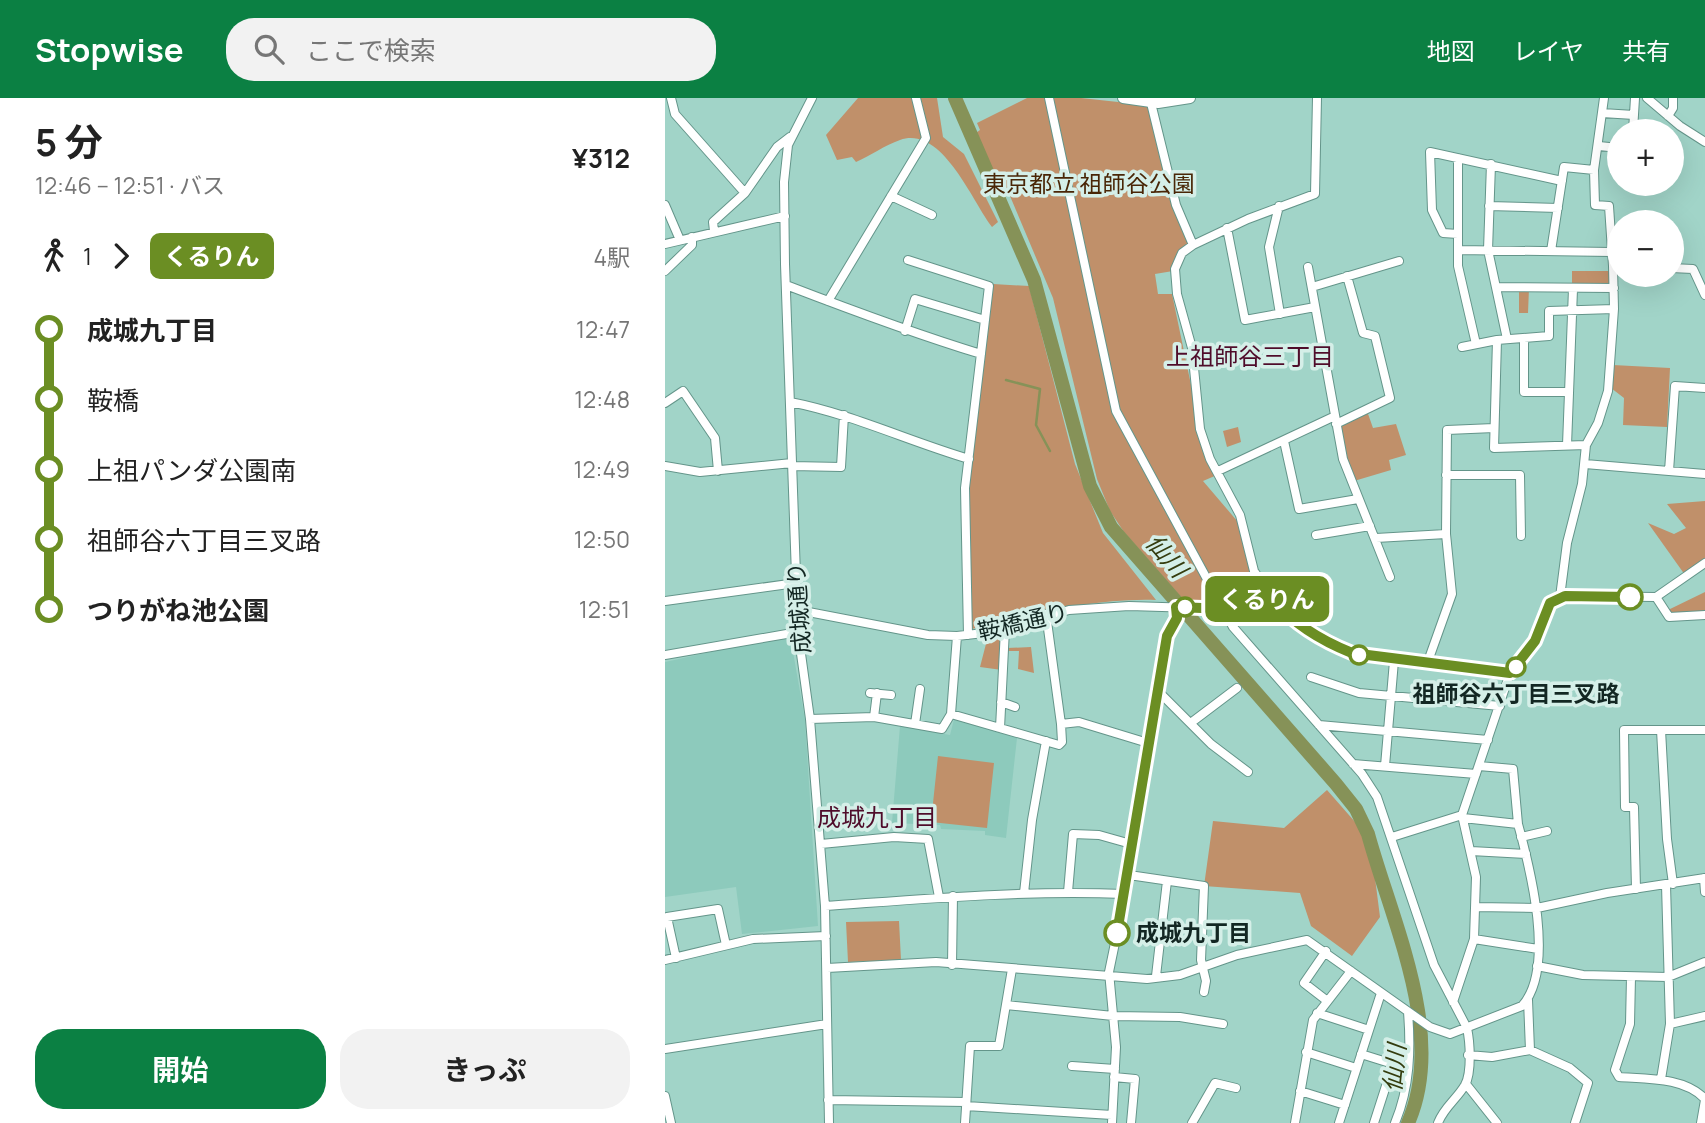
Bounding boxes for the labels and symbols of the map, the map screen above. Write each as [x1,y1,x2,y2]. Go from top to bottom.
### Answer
park label: 東京都立 祖師谷公園 [983,167,1195,199]
district label: 上祖師谷三丁目 [1166,339,1334,372]
water label: 仙川 [1139,526,1197,586]
street label: 成城通り [779,561,817,655]
line badge: くるりん [1218,576,1316,622]
unlabelled marker [1617,584,1643,610]
street label: 鞍橋通り [974,595,1071,647]
unlabelled marker [1175,597,1195,617]
unlabelled marker [1349,645,1369,665]
marker: 祖師谷六丁目三叉路 [1506,657,1526,677]
place label: 祖師谷六丁目三叉路 [1413,677,1620,709]
district label: 成城九丁目 [817,800,937,833]
place label: 成城九丁目 [1136,916,1251,948]
marker: 成城九丁目 [1104,920,1130,946]
water label: 仙川 [1375,1039,1413,1093]

